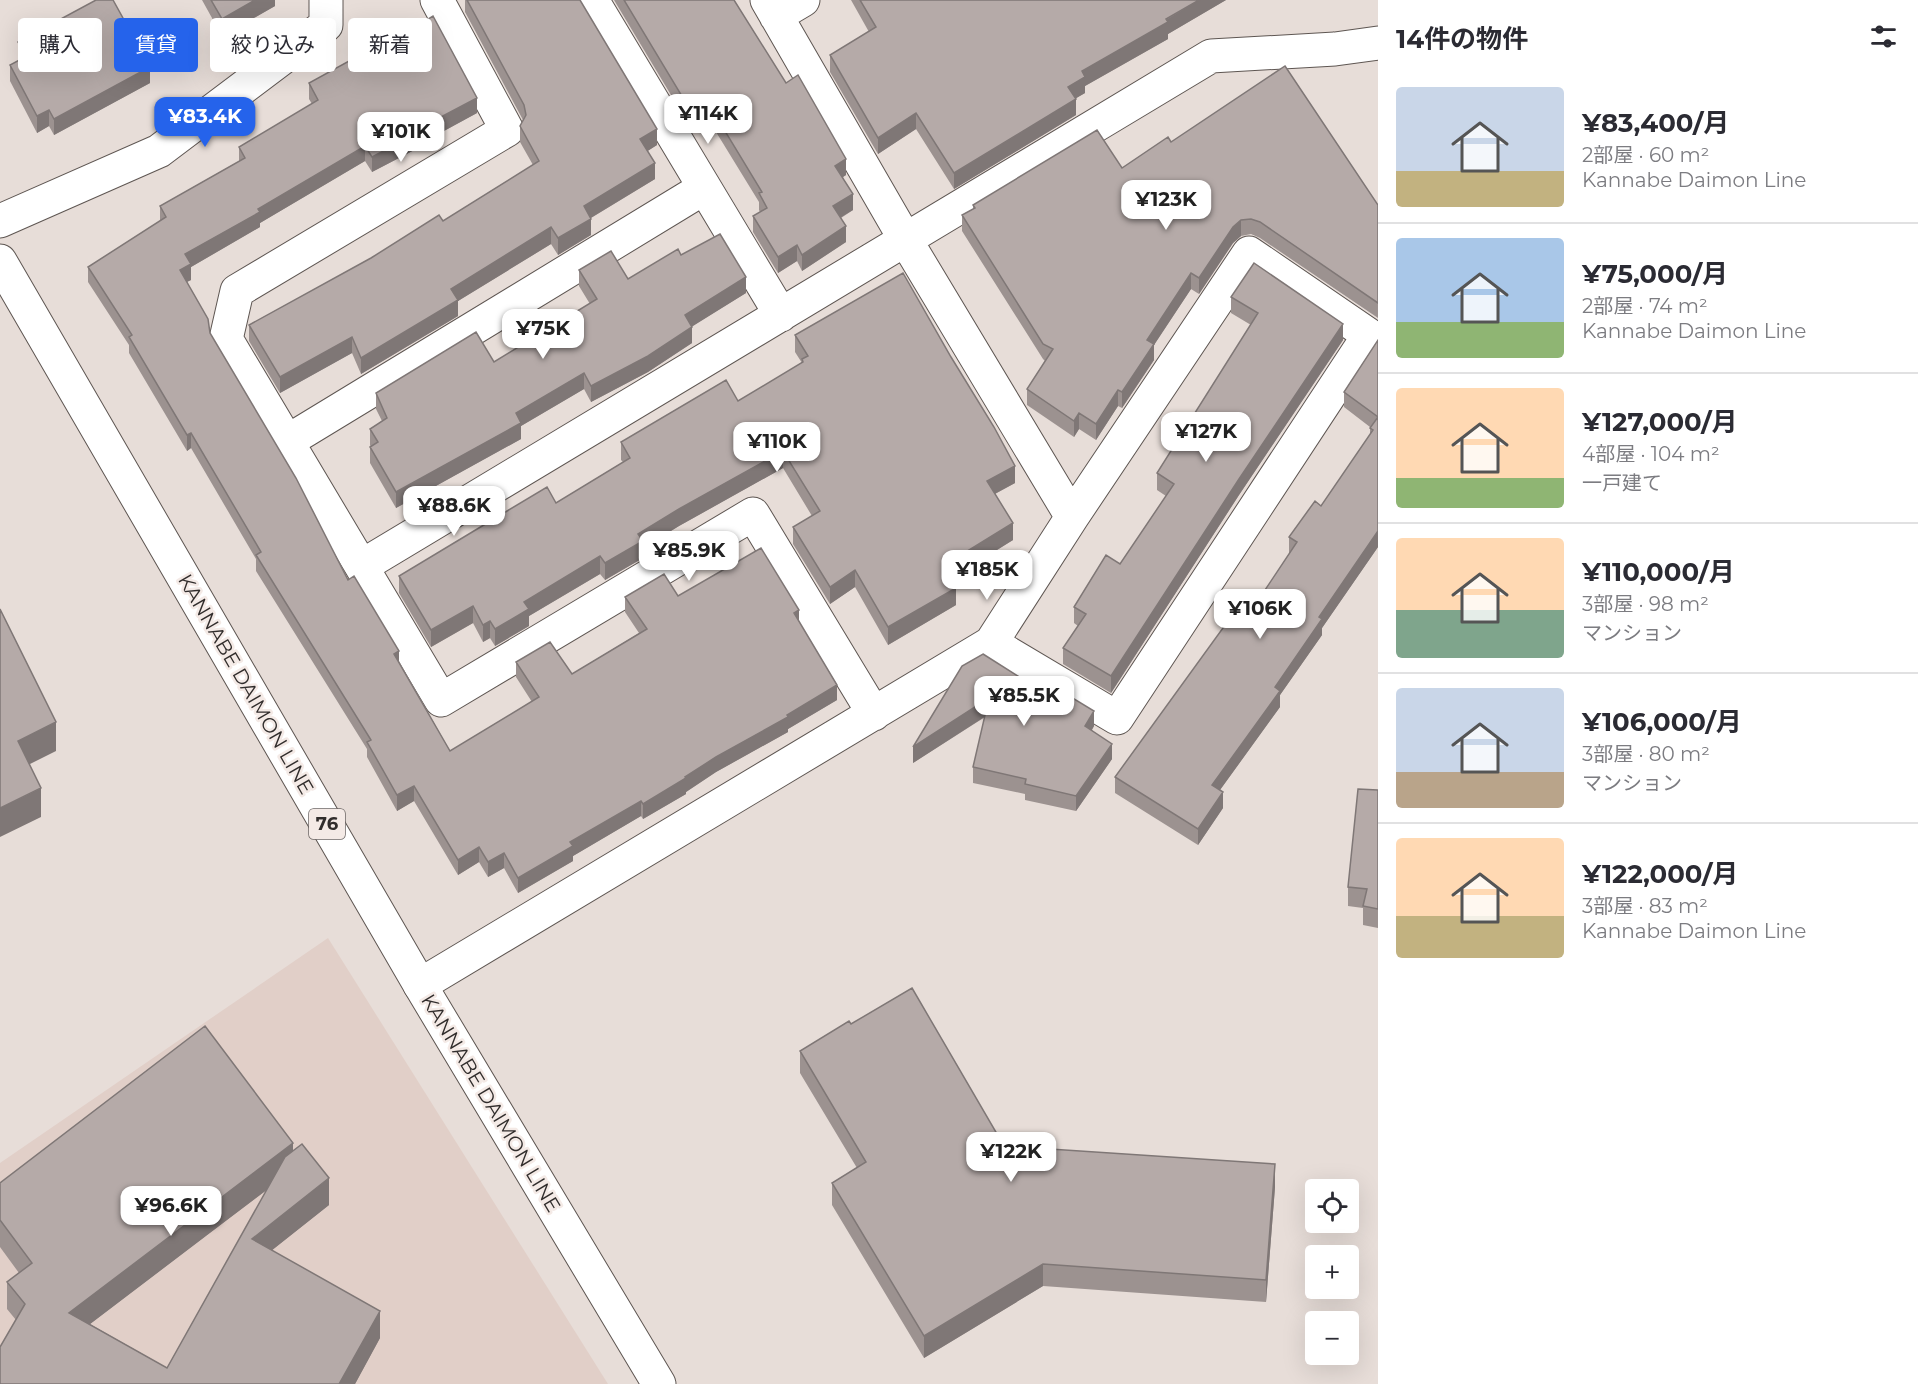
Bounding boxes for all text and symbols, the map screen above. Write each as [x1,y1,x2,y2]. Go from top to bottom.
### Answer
chip: 購入 [18,18,102,72]
chip: 賃貸 [114,18,198,72]
chip: 絞り込み [210,18,336,72]
chip: 新着 [348,18,432,72]
icon: filters [1867,20,1900,53]
text: 14件の物件 [1396,23,1528,55]
pin: ¥114K [666,94,750,145]
pin: ¥83.4K [156,97,254,148]
text: ¥114K [678,101,738,125]
text: ¥83.4K [168,104,242,128]
text: ¥83,400/月 [1582,107,1729,139]
icon: home [1444,111,1516,183]
pin: ¥101K [359,112,443,163]
text: ¥101K [371,119,431,143]
text: 2部屋 · 60 m² [1582,143,1709,167]
text: Kannabe Daimon Line [1582,168,1806,192]
pin: ¥123K [1124,180,1208,231]
text: ¥123K [1135,187,1197,211]
text: ¥75,000/月 [1582,258,1728,290]
icon: home [1444,262,1516,334]
text: 2部屋 · 74 m² [1582,294,1708,318]
pin: ¥75K [507,309,579,360]
text: ¥75K [516,316,570,340]
text: Kannabe Daimon Line [1582,319,1806,343]
text: ¥127,000/月 [1582,406,1737,438]
pin: ¥127K [1164,412,1248,463]
icon: home [1444,412,1516,484]
text: ¥127K [1175,419,1237,443]
pin: ¥110K [735,422,819,473]
text: ¥110K [747,429,807,453]
text: 4部屋 · 104 m² [1582,442,1719,466]
text: 一戸建て [1582,471,1662,495]
pin: ¥88.6K [405,486,503,537]
text: ¥88.6K [417,493,491,517]
pin: ¥85.9K [640,531,738,582]
text: ¥85.9K [653,538,725,562]
pin: ¥185K [945,550,1029,601]
text: ¥110,000/月 [1582,556,1735,588]
text: ¥185K [955,557,1019,581]
icon: home [1444,562,1516,634]
street label: KANNABE DAIMON LINE [173,570,319,798]
pin: ¥106K [1218,589,1302,640]
text: 3部屋 · 98 m² [1582,592,1709,616]
text: ¥106K [1228,596,1292,620]
text: マンション [1582,621,1682,645]
pin: ¥85.5K [975,676,1073,727]
text: ¥85.5K [988,683,1060,707]
text: ¥106,000/月 [1582,706,1742,738]
icon: home [1444,712,1516,784]
text: 3部屋 · 80 m² [1582,742,1710,766]
text: マンション [1582,771,1682,795]
road number: 76 [309,809,345,839]
text: ¥122,000/月 [1582,858,1738,890]
icon: home [1444,862,1516,934]
text: 3部屋 · 83 m² [1582,894,1708,918]
text: Kannabe Daimon Line [1582,919,1806,943]
street label: KANNABE DAIMON LINE [416,990,566,1216]
pin: ¥122K [969,1132,1053,1183]
text: ¥122K [980,1139,1042,1163]
map controls [1305,1179,1359,1365]
button: locate [1305,1179,1359,1233]
pin: ¥96.6K [122,1186,220,1237]
text: ¥96.6K [135,1193,207,1217]
button: + [1305,1245,1359,1299]
button: − [1305,1311,1359,1365]

